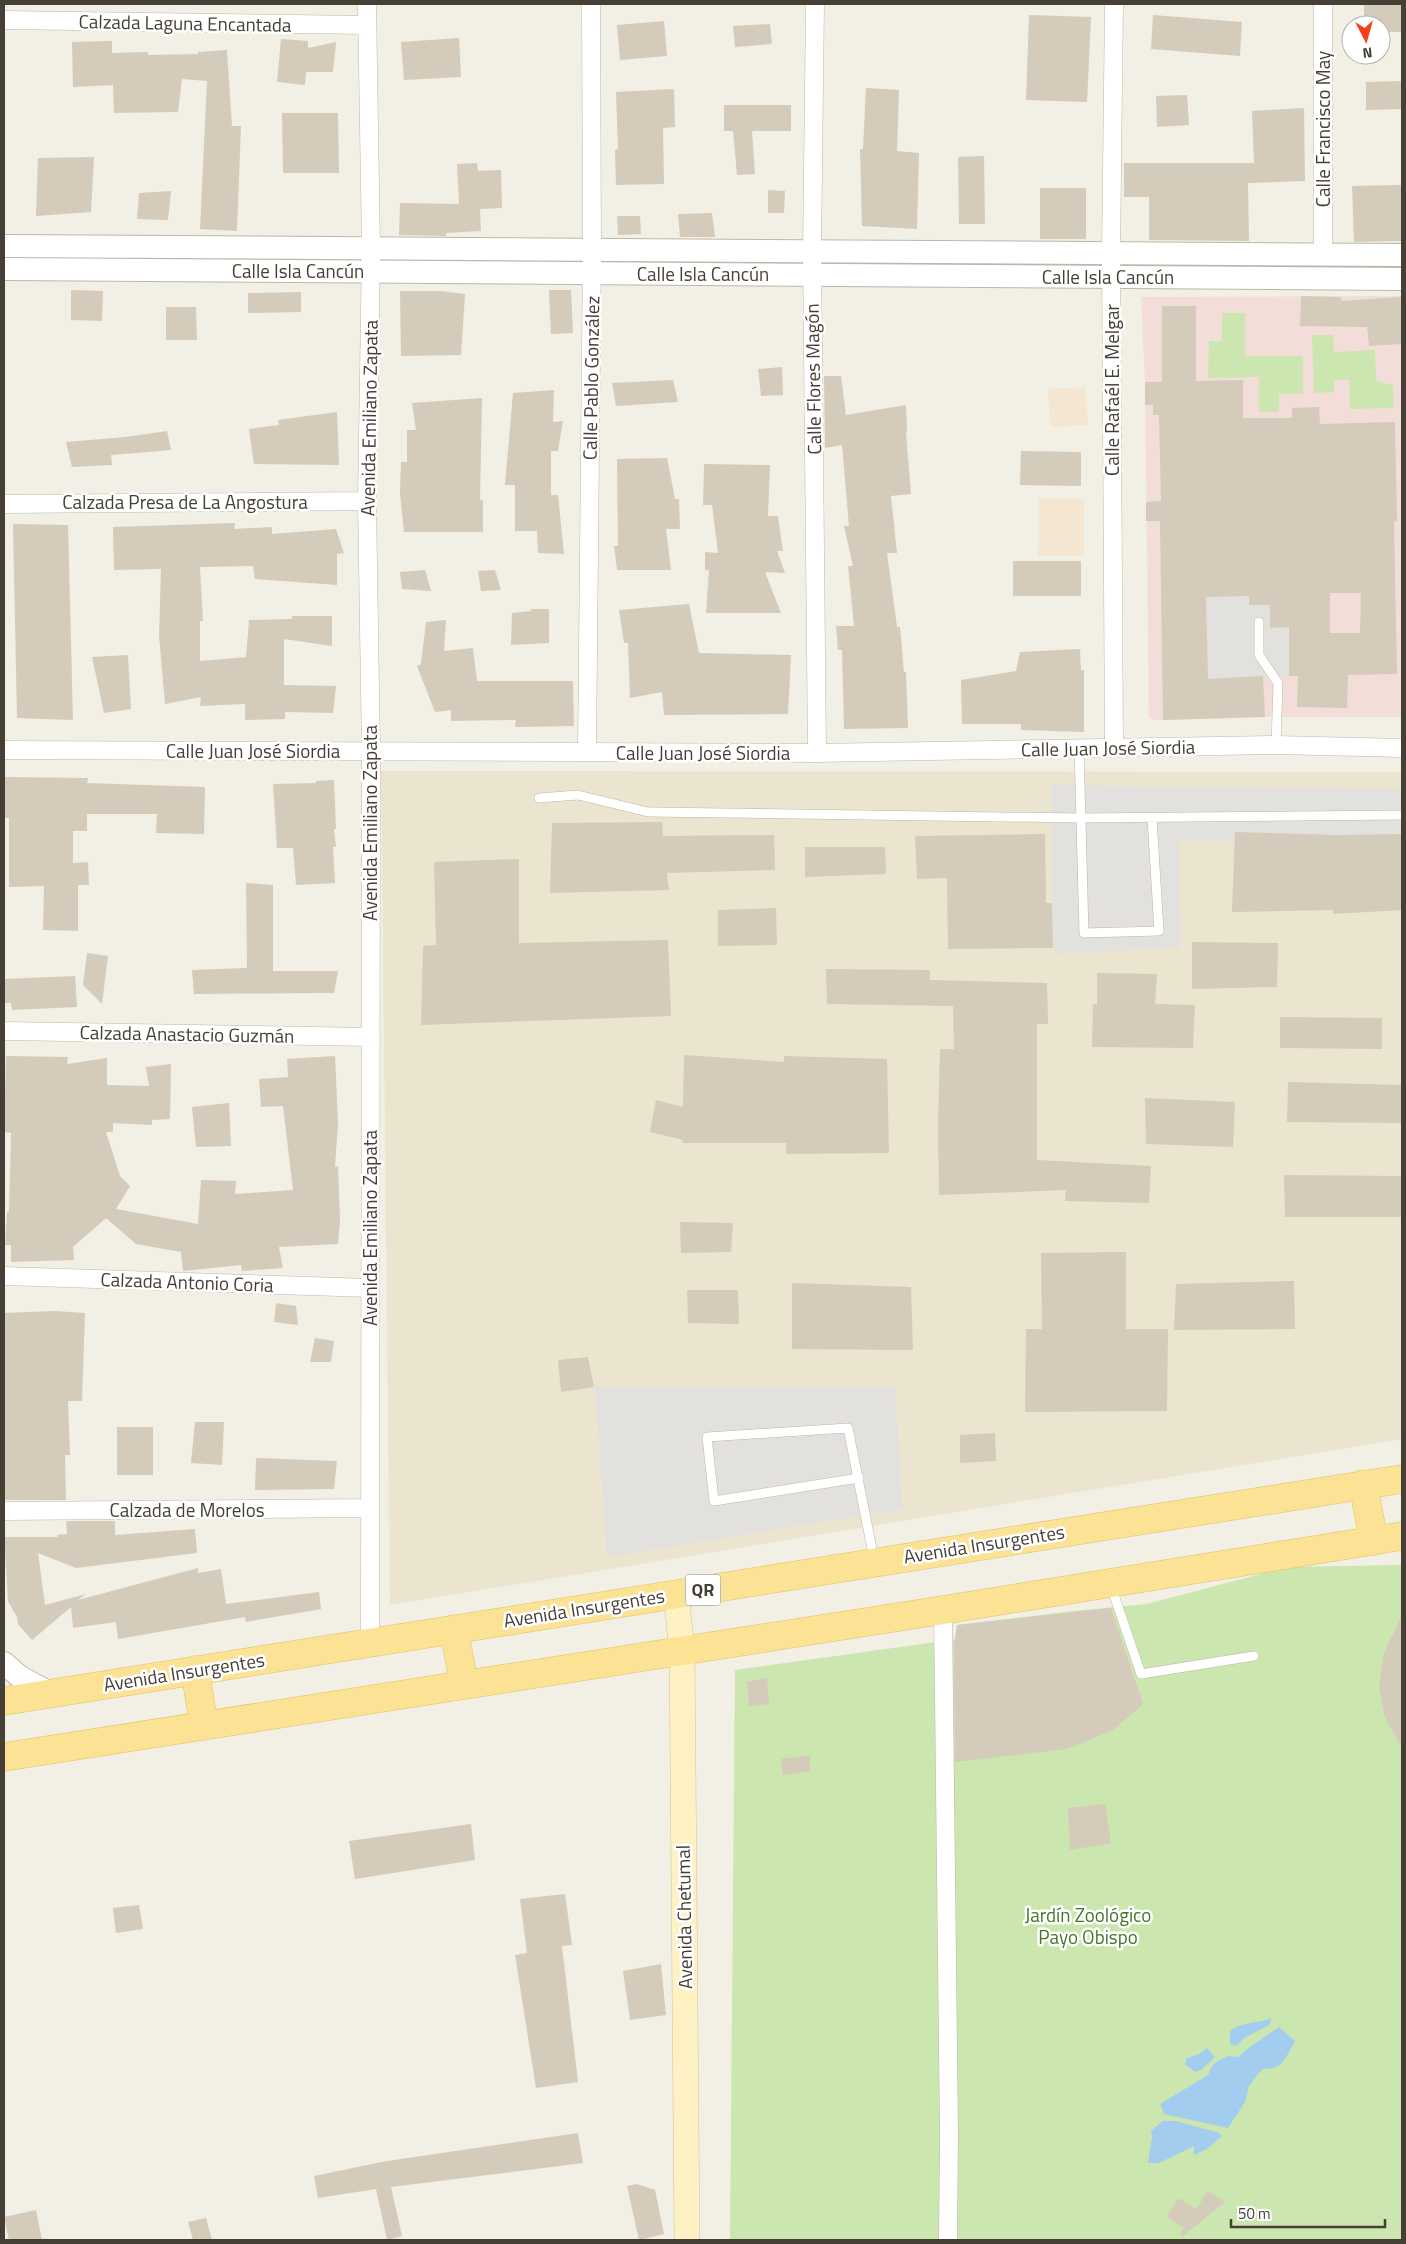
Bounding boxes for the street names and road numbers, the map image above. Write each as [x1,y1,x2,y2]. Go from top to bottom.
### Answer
street label: Calzada Laguna Encantada [78,6,292,39]
street label: Calle Francisco May [1308,51,1337,207]
street label: Calle Isla Cancún [232,256,364,285]
street label: Calle Isla Cancún [637,259,769,288]
street label: Calle Isla Cancún [1042,262,1174,291]
street label: Calle Pablo González [575,296,606,460]
street label: Calle Flores Magón [797,303,828,455]
street label: Calle Rafaél E. Melgar [1097,304,1126,476]
street label: Avenida Emiliano Zapata [352,319,385,516]
street label: Calzada Presa de La Angostura [62,487,308,516]
street label: Avenida Emiliano Zapata [355,724,384,921]
street label: Calle Juan José Siordia [1021,731,1196,764]
street label: Calle Juan José Siordia [166,736,341,765]
street label: Calle Juan José Siordia [616,738,791,767]
street label: Calzada Anastacio Guzmán [79,1017,295,1050]
street label: Avenida Emiliano Zapata [355,1129,384,1326]
street label: Calzada Antonio Coria [100,1264,275,1299]
street label: Calzada de Morelos [109,1495,265,1524]
street label: Avenida Insurgentes [901,1516,1067,1571]
road number: QR [686,1574,720,1606]
street label: Avenida Insurgentes [501,1580,667,1635]
street label: Avenida Insurgentes [101,1644,267,1699]
street label: Avenida Chetumal [668,1845,699,1989]

